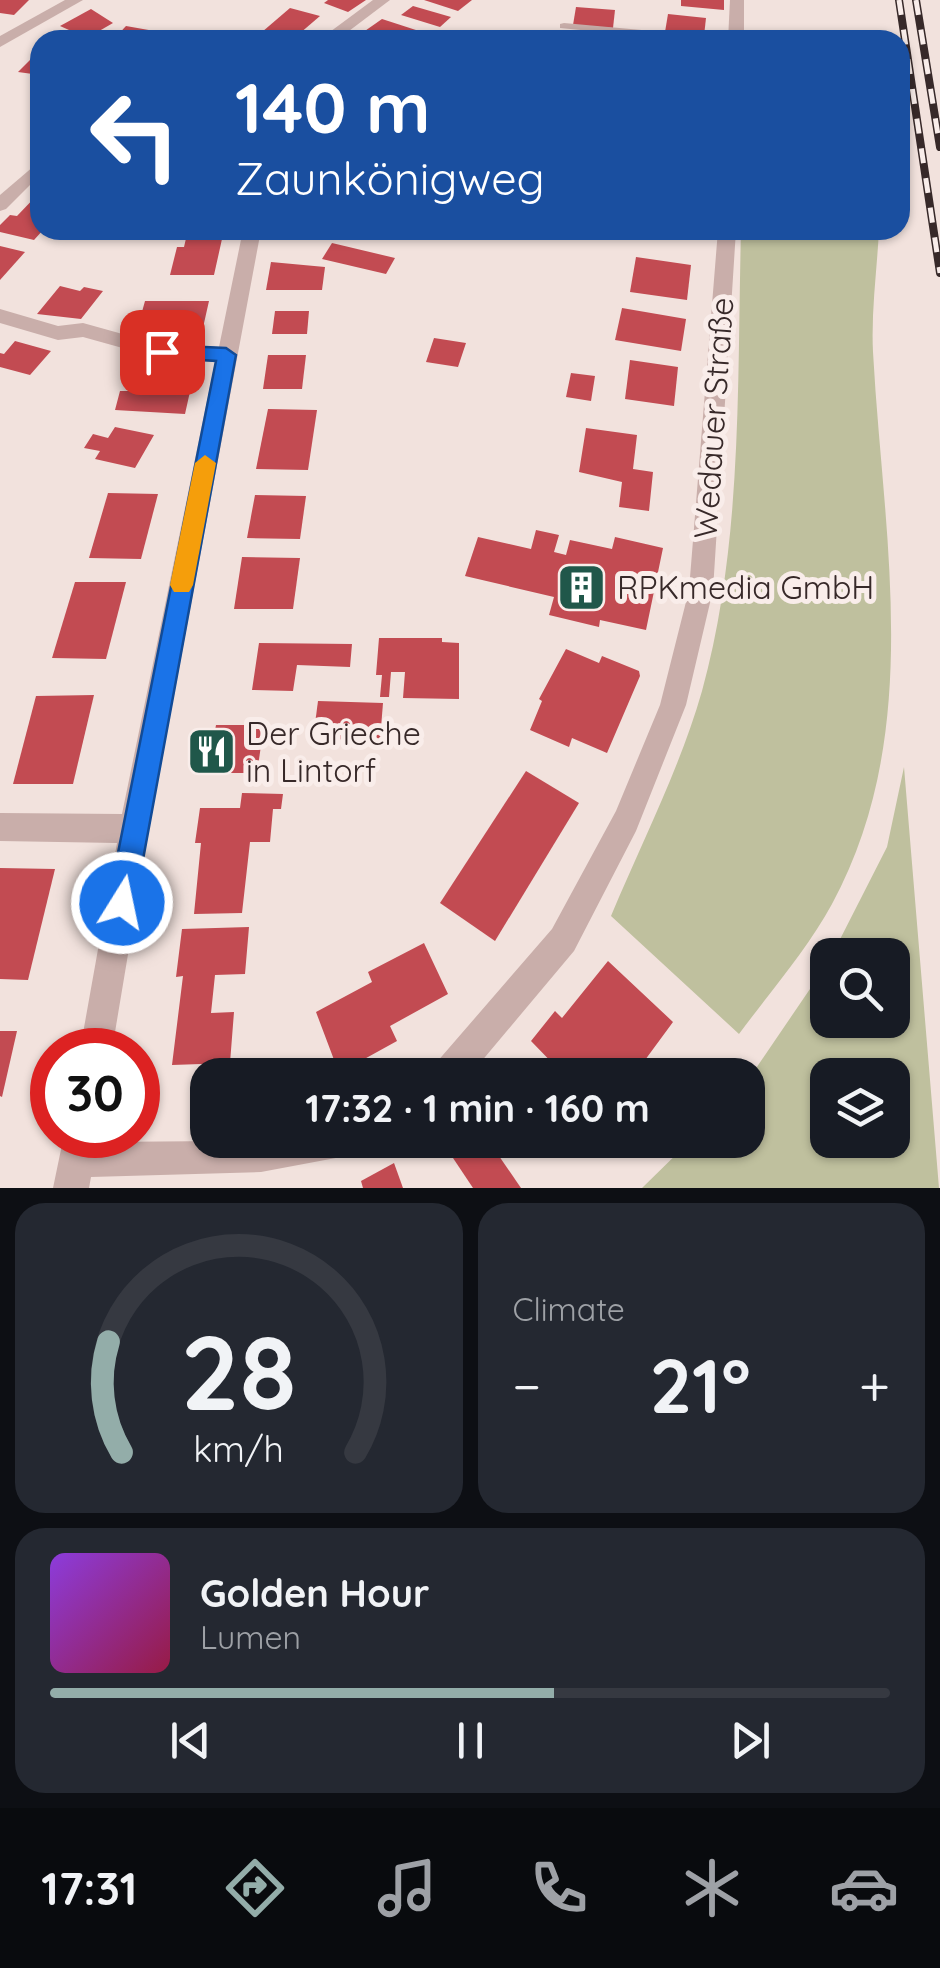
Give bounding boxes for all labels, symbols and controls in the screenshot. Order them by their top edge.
text: 140 m [235,63,431,151]
icon: left [70,70,200,200]
text: Zaunkönigweg [235,150,545,206]
street label: Wedauer Straße [685,296,741,540]
pin [120,310,205,395]
icon: arrive [135,325,190,380]
building icon: RPKmedia GmbH [556,561,608,613]
place label: RPKmedia GmbH [617,567,874,607]
place label: Der Grieche in Lintorf [246,713,421,790]
restaurant icon: Der Grieche in Lintorf [185,725,237,777]
position arrow [70,851,174,955]
map controls [810,938,910,1158]
button: search [810,938,910,1038]
speed limit sign: 30 [30,1028,160,1158]
button: layers [810,1058,910,1158]
text: 17:32 · 1 min · 160 m [305,1084,650,1132]
text: Climate [513,1289,625,1329]
text: 28 [181,1306,297,1436]
text: 21° [649,1338,751,1432]
text: − [513,1351,541,1420]
text: + [859,1351,890,1420]
text: km/h [193,1426,284,1471]
text: Golden Hour [200,1569,429,1617]
text: Lumen [200,1617,301,1657]
icon: previous [163,1713,218,1768]
icon: pause [443,1713,498,1768]
icon: next [723,1713,778,1768]
icon: directions [220,1853,290,1923]
icon: music [372,1853,442,1923]
icon: phone [524,1853,594,1923]
icon: climate [677,1853,747,1923]
icon: car [829,1853,899,1923]
text: 17:31 [41,1860,137,1916]

